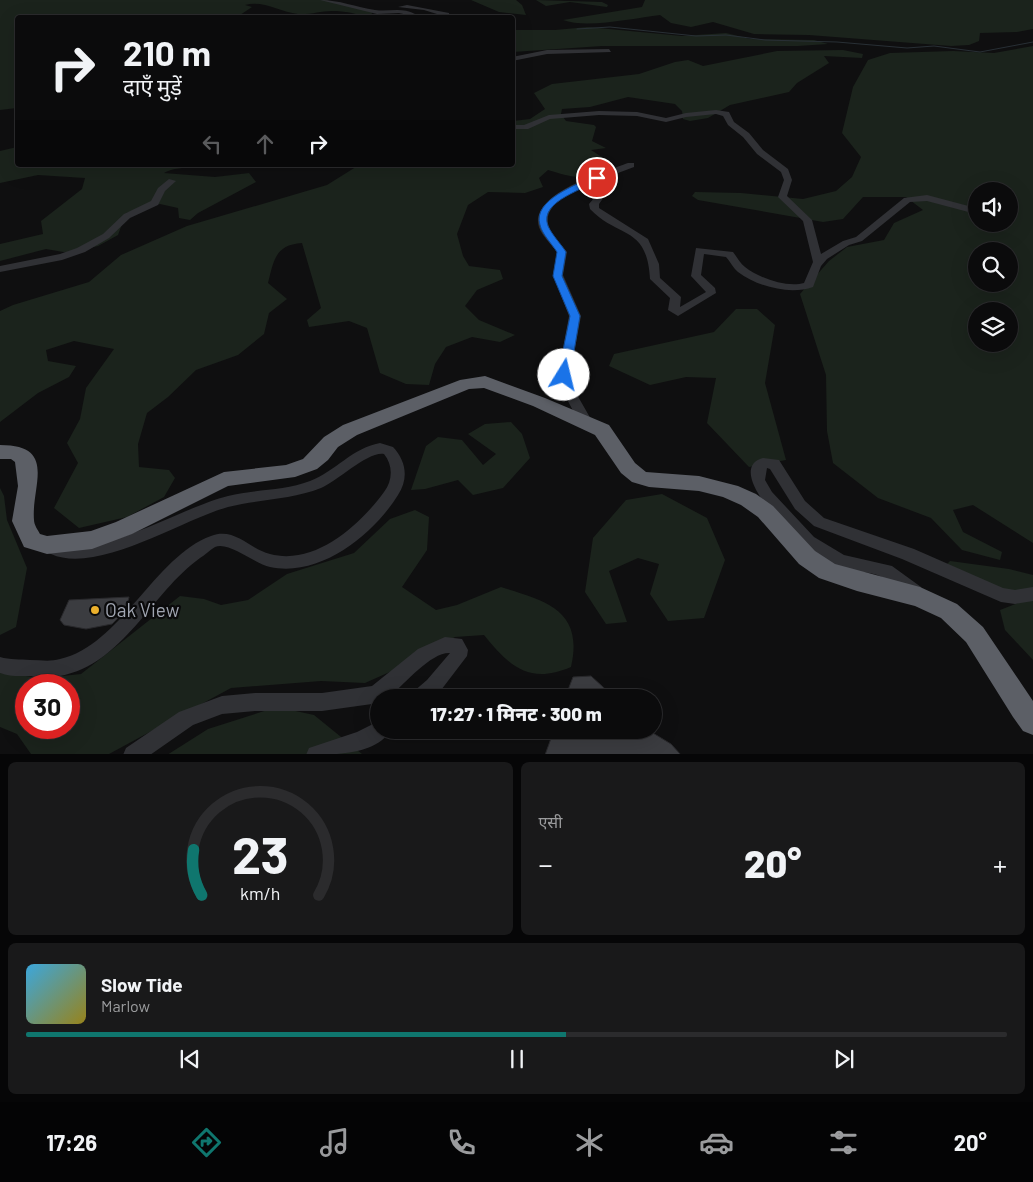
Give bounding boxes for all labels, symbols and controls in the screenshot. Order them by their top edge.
text: 210 m [123,31,211,73]
icon: right [40,35,105,100]
text: दाएँ मुड़ें [123,73,182,99]
icon: left [198,130,226,158]
icon: ahead [251,130,279,158]
icon: right [304,130,332,158]
pin [576,157,618,199]
icon: arrive [583,164,611,192]
map controls [968,182,1018,352]
button: sound [968,182,1018,232]
button: search [968,242,1018,292]
button: layers [968,302,1018,352]
position arrow [537,348,589,400]
place label: Oak View [105,598,180,621]
marker: Oak View [89,604,101,616]
speed limit sign: 30 [15,674,80,739]
text: 17:27 · 1 मिनट · 300 m [430,702,602,725]
text: एसी [539,812,562,831]
text: 23 [232,822,288,884]
text: 20° [744,840,802,886]
text: − [539,847,553,881]
text: + [993,847,1007,881]
text: km/h [240,882,280,904]
text: Slow Tide [101,973,183,996]
text: Marlow [101,996,150,1015]
icon: previous [176,1045,204,1073]
icon: pause [503,1045,531,1073]
icon: next [830,1045,858,1073]
icon: directions [189,1125,224,1160]
icon: music [317,1125,352,1160]
icon: phone [444,1125,479,1160]
icon: climate [572,1125,607,1160]
icon: car [699,1125,734,1160]
icon: filters [826,1125,861,1160]
text: 17:26 [46,1129,97,1155]
text: 20° [954,1129,987,1155]

